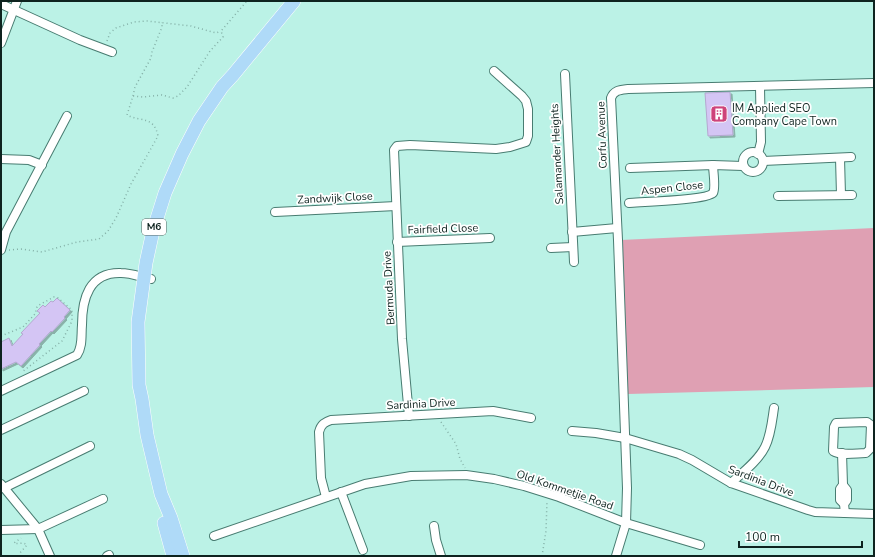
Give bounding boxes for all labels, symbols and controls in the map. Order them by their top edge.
street label: Corfu Avenue [593,101,611,169]
place label: IM Applied SEO Company Cape Town [732,101,837,129]
street label: Salamander Heights [547,103,567,205]
building icon: IM Applied SEO Company Cape Town [709,104,729,124]
street label: Aspen Close [640,177,704,199]
street label: Zandwijk Close [297,189,373,207]
road number: M6 [142,219,166,235]
street label: Fairfield Close [407,220,479,238]
street label: Bermuda Drive [380,251,398,325]
street label: Sardinia Drive [386,395,456,413]
street label: Sardinia Drive [726,462,796,500]
street label: Old Kommetjie Road [514,466,616,514]
scale bar [739,523,862,549]
text: 100 m [745,529,780,545]

